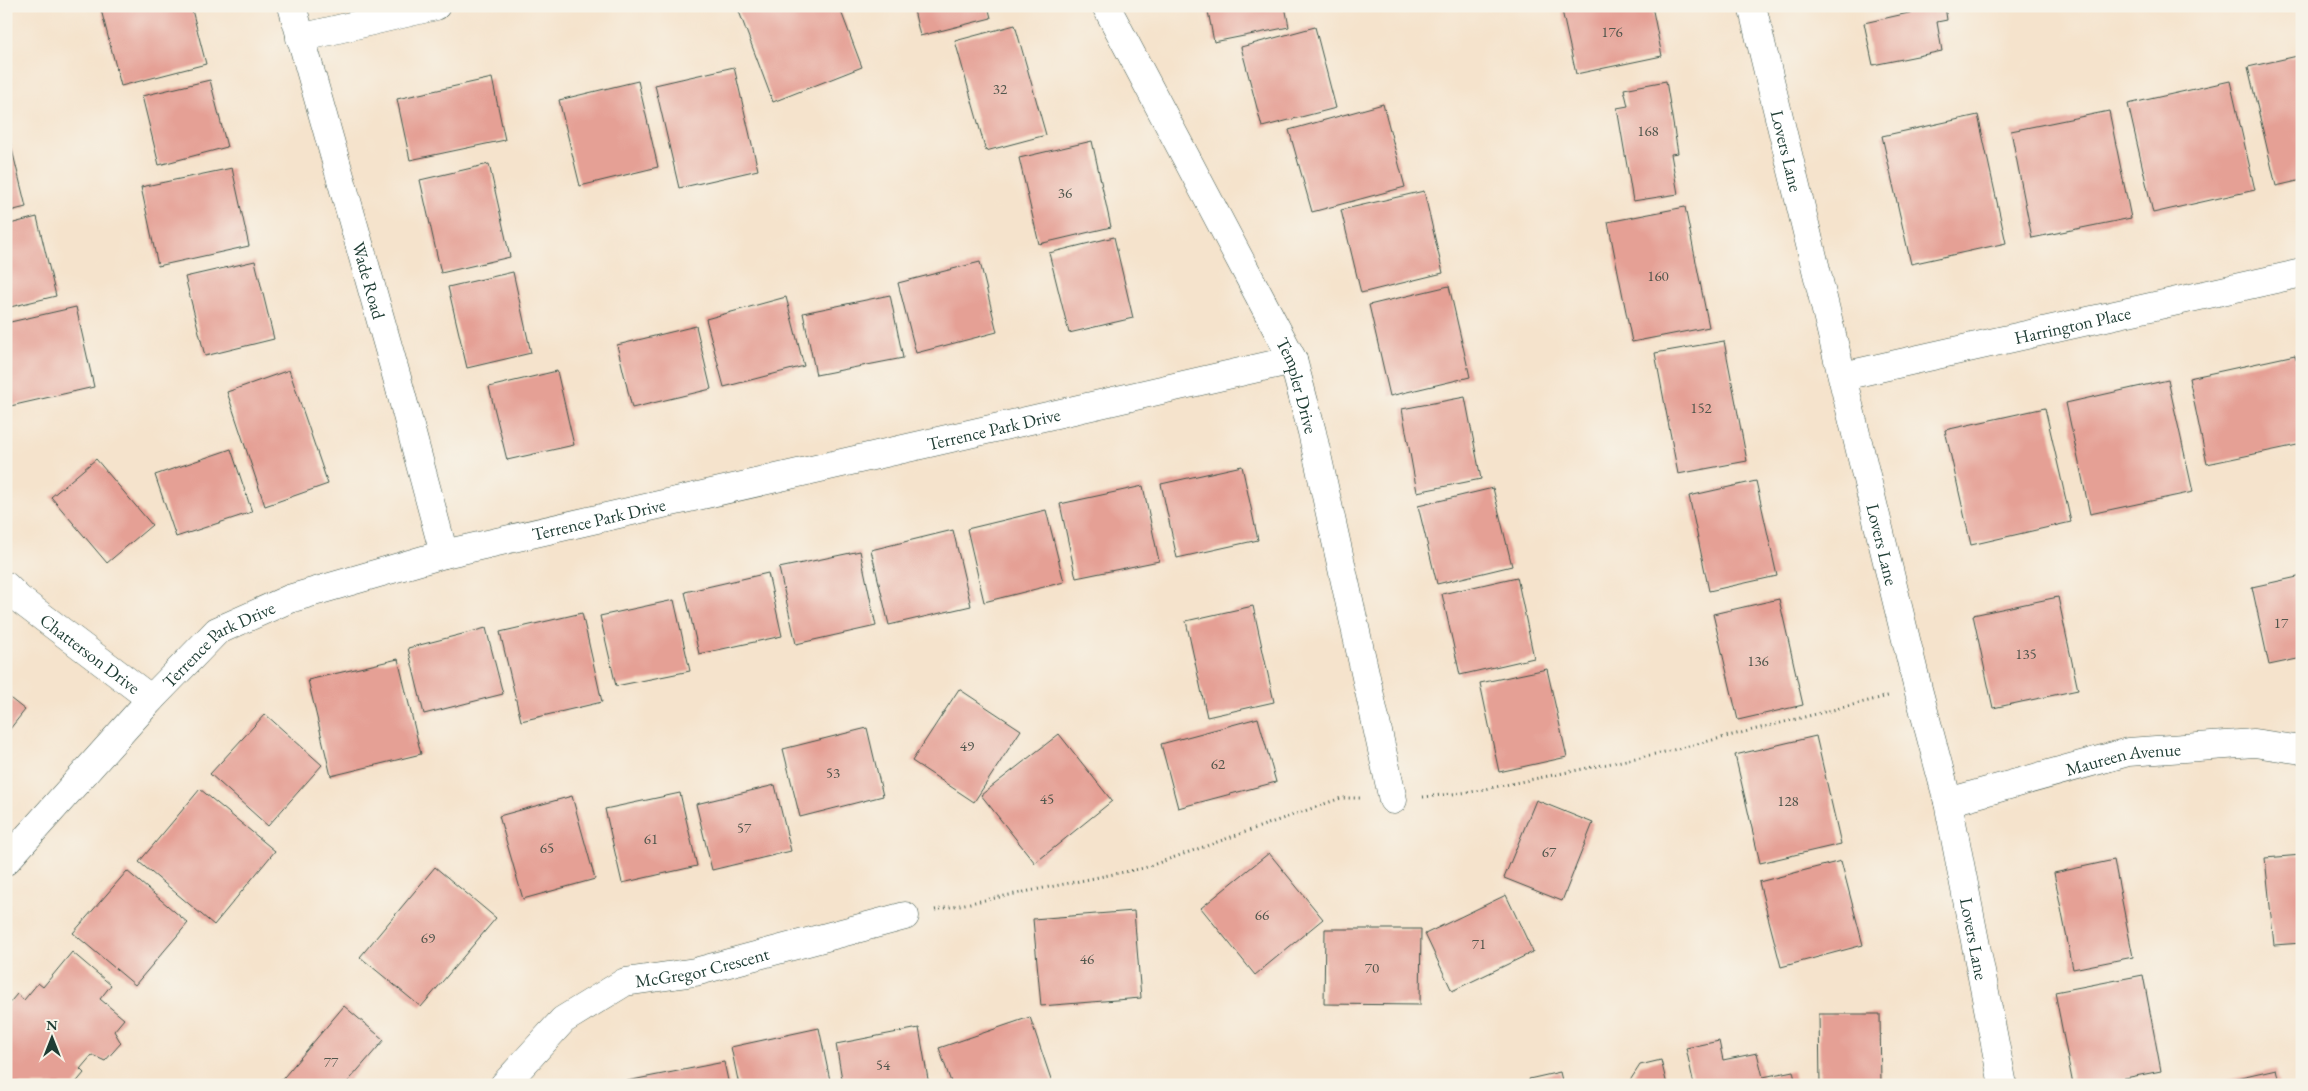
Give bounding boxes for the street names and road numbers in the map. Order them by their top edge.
street label: Lovers Lane [1766,108,1808,194]
street label: Wade Road [348,239,392,322]
street label: Harrington Place [2012,300,2133,349]
street label: Templer Drive [1272,333,1323,436]
street label: Terrence Park Drive [925,402,1062,455]
street label: Terrence Park Drive [530,492,668,545]
street label: Lovers Lane [1862,501,1904,588]
street label: Terrence Park Drive [157,595,278,692]
street label: Chatterson Drive [36,608,145,699]
street label: Maureen Avenue [2063,737,2182,780]
street label: Lovers Lane [1955,896,1994,982]
street label: McGregor Crescent [633,941,772,992]

